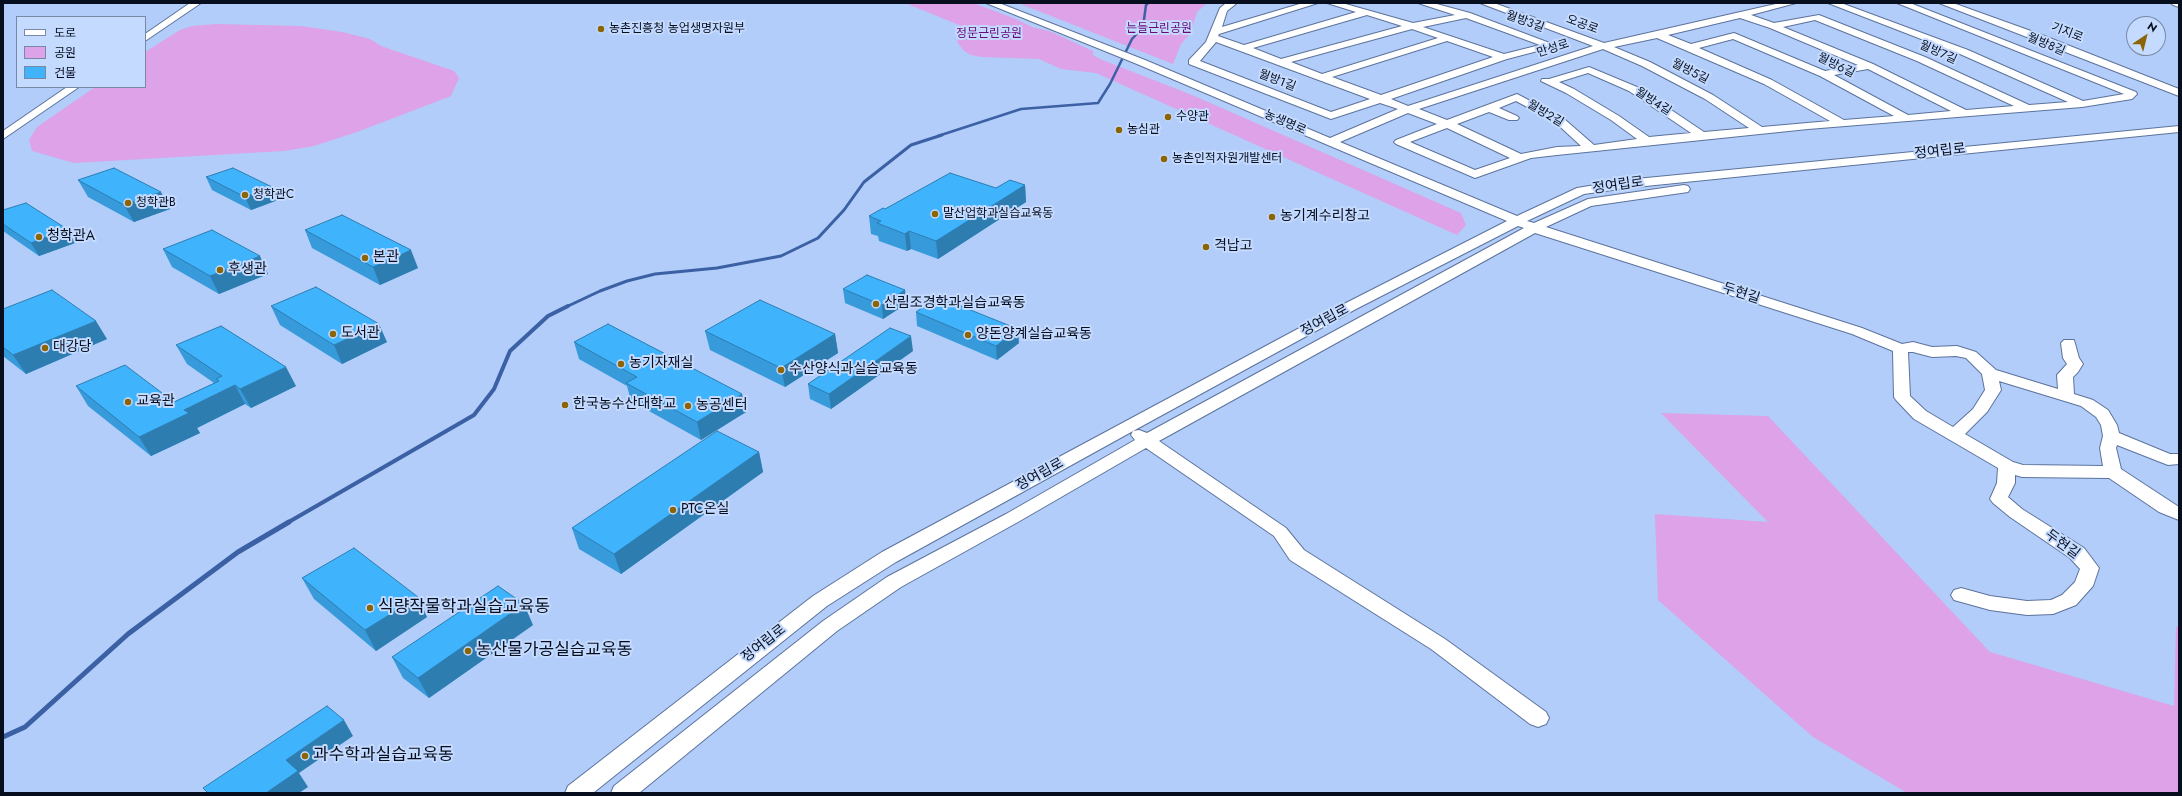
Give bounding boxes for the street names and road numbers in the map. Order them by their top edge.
street label: 월방3길 [1504,8,1546,36]
street label: 오공로 [1564,13,1600,37]
street label: 기지로 [2049,20,2085,46]
street label: 월방8길 [2025,31,2067,59]
street label: 만성로 [1535,37,1571,61]
street label: 월방7길 [1917,38,1959,68]
street label: 월방6길 [1815,51,1857,81]
street label: 월방5길 [1669,57,1711,87]
street label: 월방1길 [1256,67,1298,95]
street label: 월방4길 [1632,85,1674,119]
street label: 월방2길 [1524,98,1566,130]
street label: 농생명로 [1262,108,1308,138]
street label: 정여립로 [1914,141,1966,163]
street label: 정여립로 [1591,174,1645,198]
street label: 두현길 [1720,280,1762,308]
street label: 정여립로 [1298,301,1352,341]
street label: 정여립로 [1013,455,1067,495]
street label: 두현길 [2041,527,2083,563]
street label: 정여립로 [739,622,789,666]

